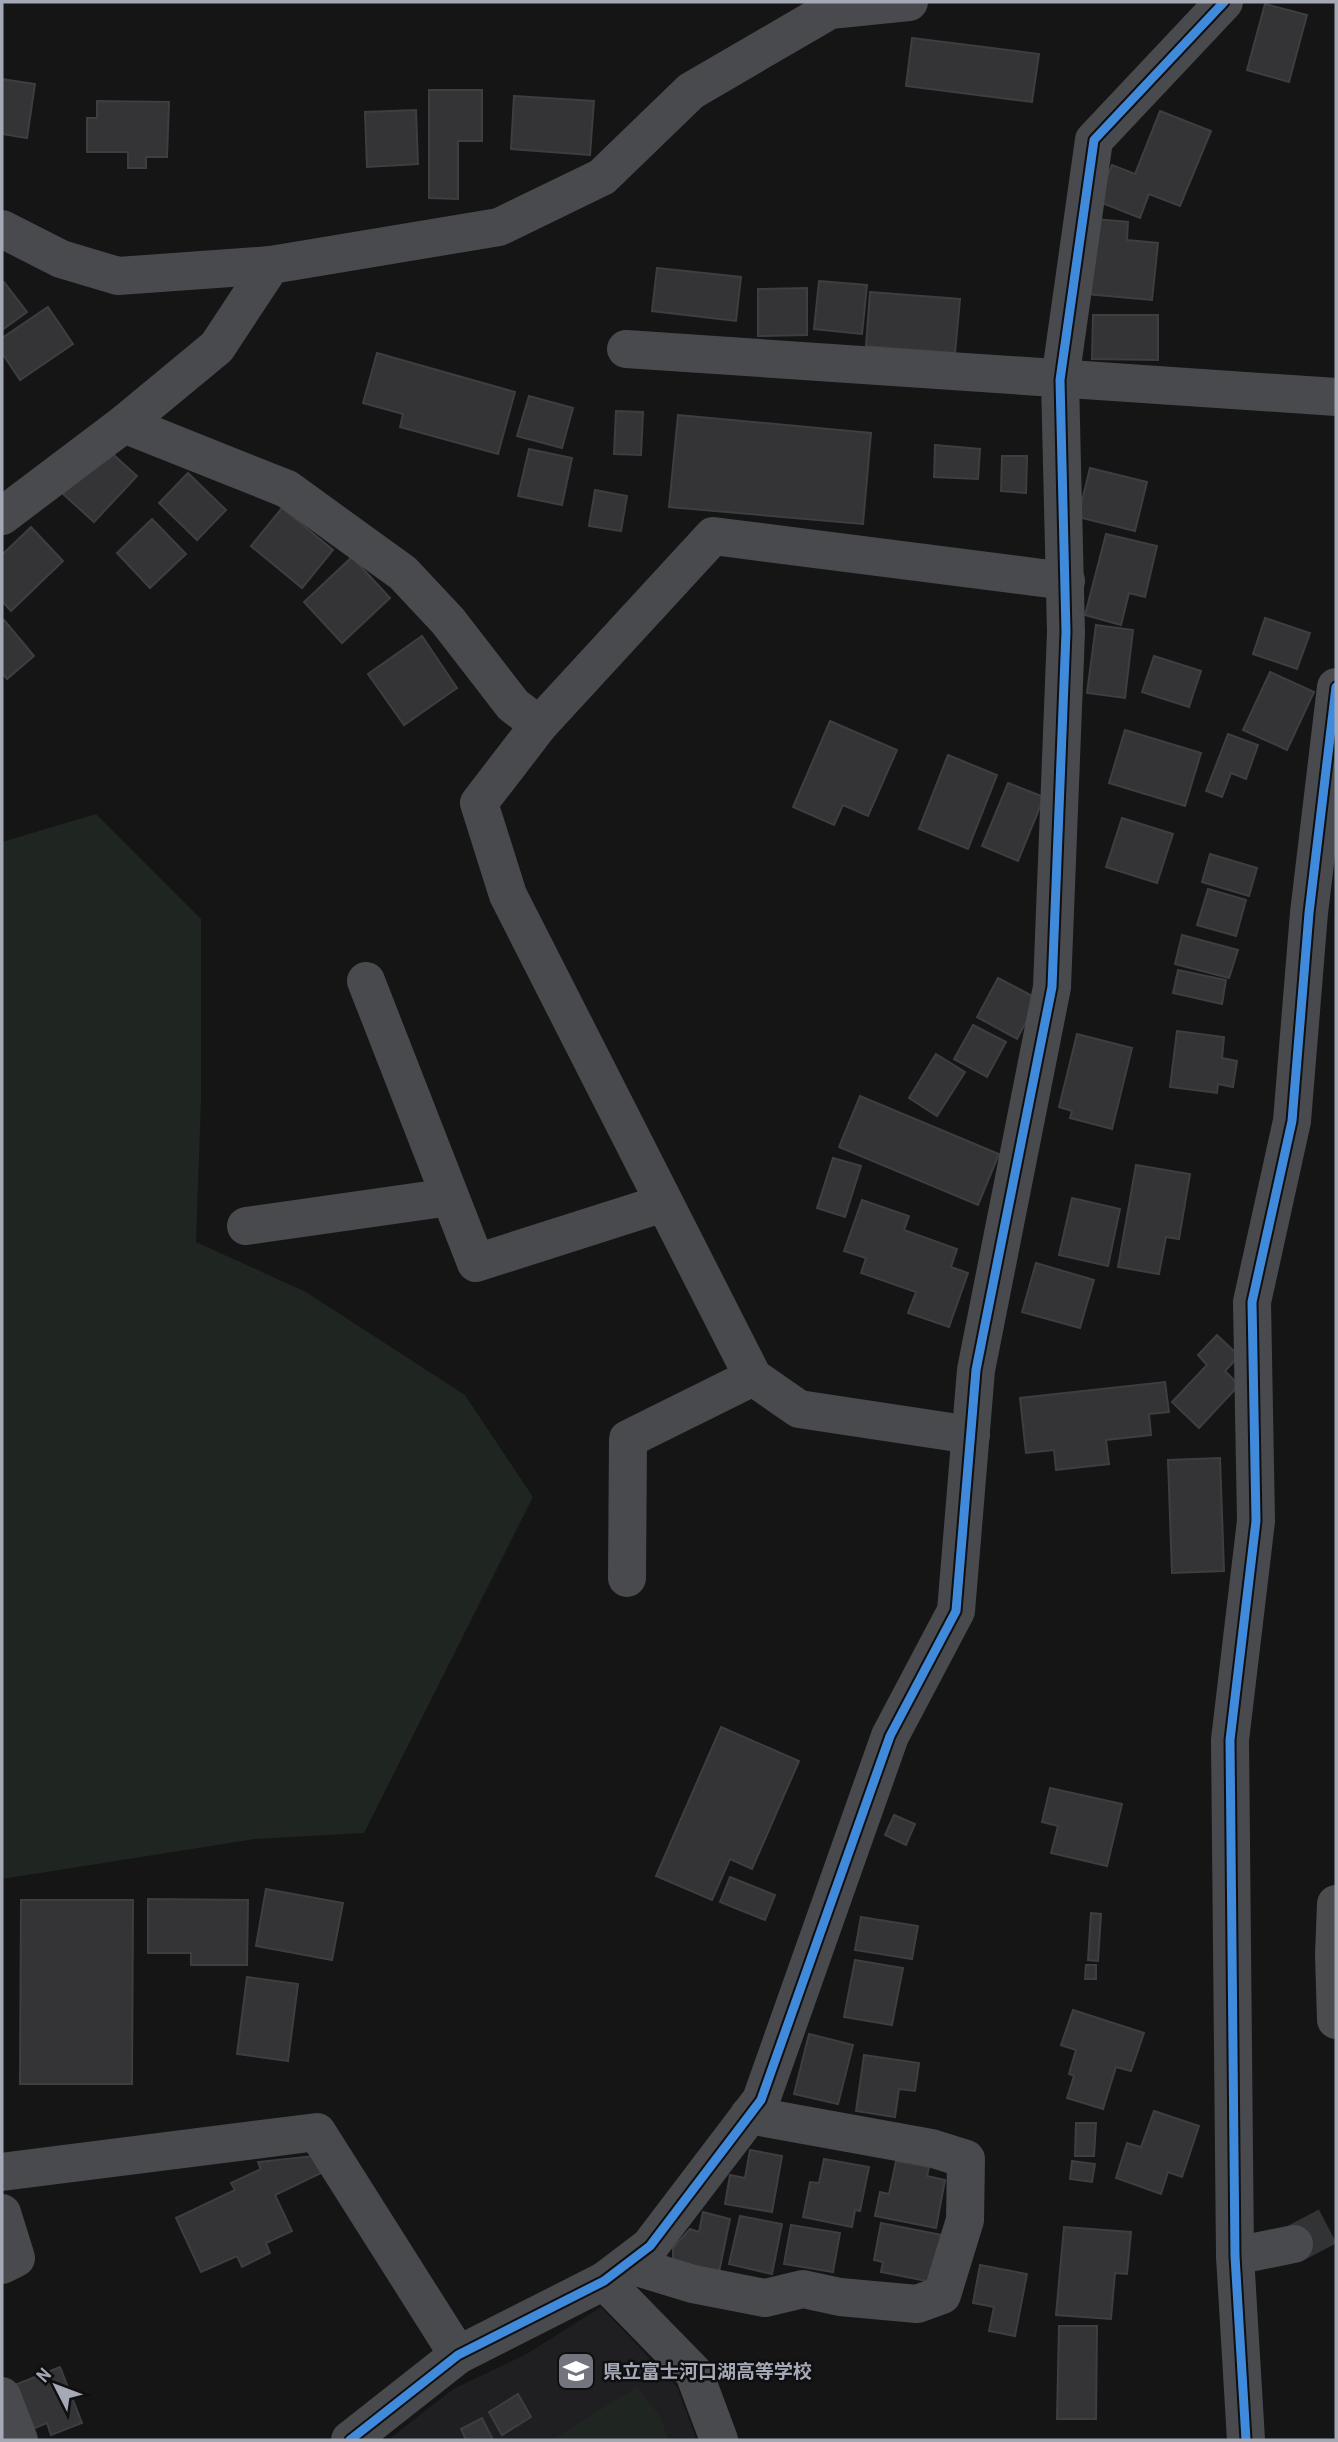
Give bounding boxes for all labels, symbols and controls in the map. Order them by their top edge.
school or university icon: 県立富士河口湖高等学校 [555,2350,597,2392]
north arrow [21,2351,91,2421]
place label: 県立富士河口湖高等学校 [603,2358,812,2384]
text: N [30,2362,57,2388]

